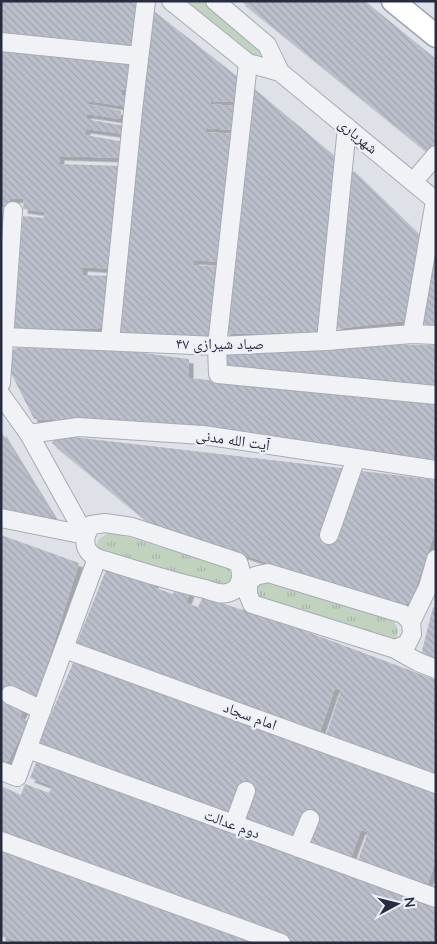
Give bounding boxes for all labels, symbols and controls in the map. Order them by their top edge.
street label: شهریاری [334,114,382,158]
street label: صیاد شیرازی ۴۷ [176,334,264,354]
street label: آیت الله مدنی [195,425,272,455]
street label: امام سجاد [221,697,279,735]
street label: دوم عدالت [201,805,263,843]
north arrow [372,879,422,929]
text: N [399,896,419,909]

